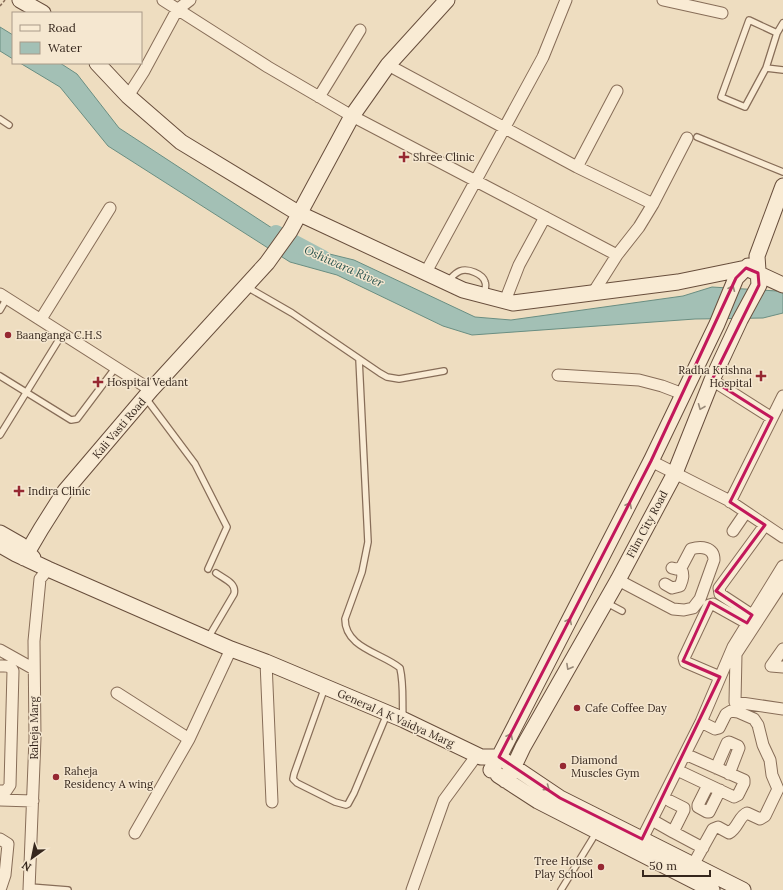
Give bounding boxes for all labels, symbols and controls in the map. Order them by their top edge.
legend [12,12,142,64]
text: Road [48,20,76,35]
text: Water [48,40,83,55]
place label: Shree Clinic [413,150,475,164]
marker: Shree Clinic [398,151,410,163]
water label: Oshiwara River [302,242,387,290]
one-way arrow [727,285,735,293]
place label: Baanganga C.H.S [16,328,102,342]
marker: Baanganga C.H.S [3,330,13,340]
place label: Radha Krishna Hospital [678,363,752,390]
marker: Radha Krishna Hospital [755,370,767,382]
place label: Hospital Vedant [107,375,189,389]
marker: Hospital Vedant [92,376,104,388]
street label: Kali Vasti Road [89,394,149,461]
one-way arrow [697,404,705,411]
place label: Indira Clinic [28,484,91,498]
marker: Indira Clinic [13,485,25,497]
street label: Film City Road [623,488,671,560]
one-way arrow [624,502,632,509]
one-way arrow [565,617,572,625]
one-way arrow [566,662,573,670]
street label: General A K Vaidya Marg [335,686,457,751]
street label: Raheja Marg [27,696,41,760]
place label: Cafe Coffee Day [585,701,667,715]
marker: Cafe Coffee Day [572,703,582,713]
one-way arrow [505,733,513,741]
place label: Diamond Muscles Gym [571,753,640,780]
marker: Diamond Muscles Gym [558,761,568,771]
place label: Raheja Residency A wing [64,764,154,791]
marker: Raheja Residency A wing [51,772,61,782]
one-way arrow [542,783,549,790]
north arrow [12,838,52,878]
scale bar [643,852,710,878]
place label: Tree House Play School [534,854,593,881]
text: N [19,858,34,875]
text: 50 m [649,858,677,873]
marker: Tree House Play School [596,862,606,872]

